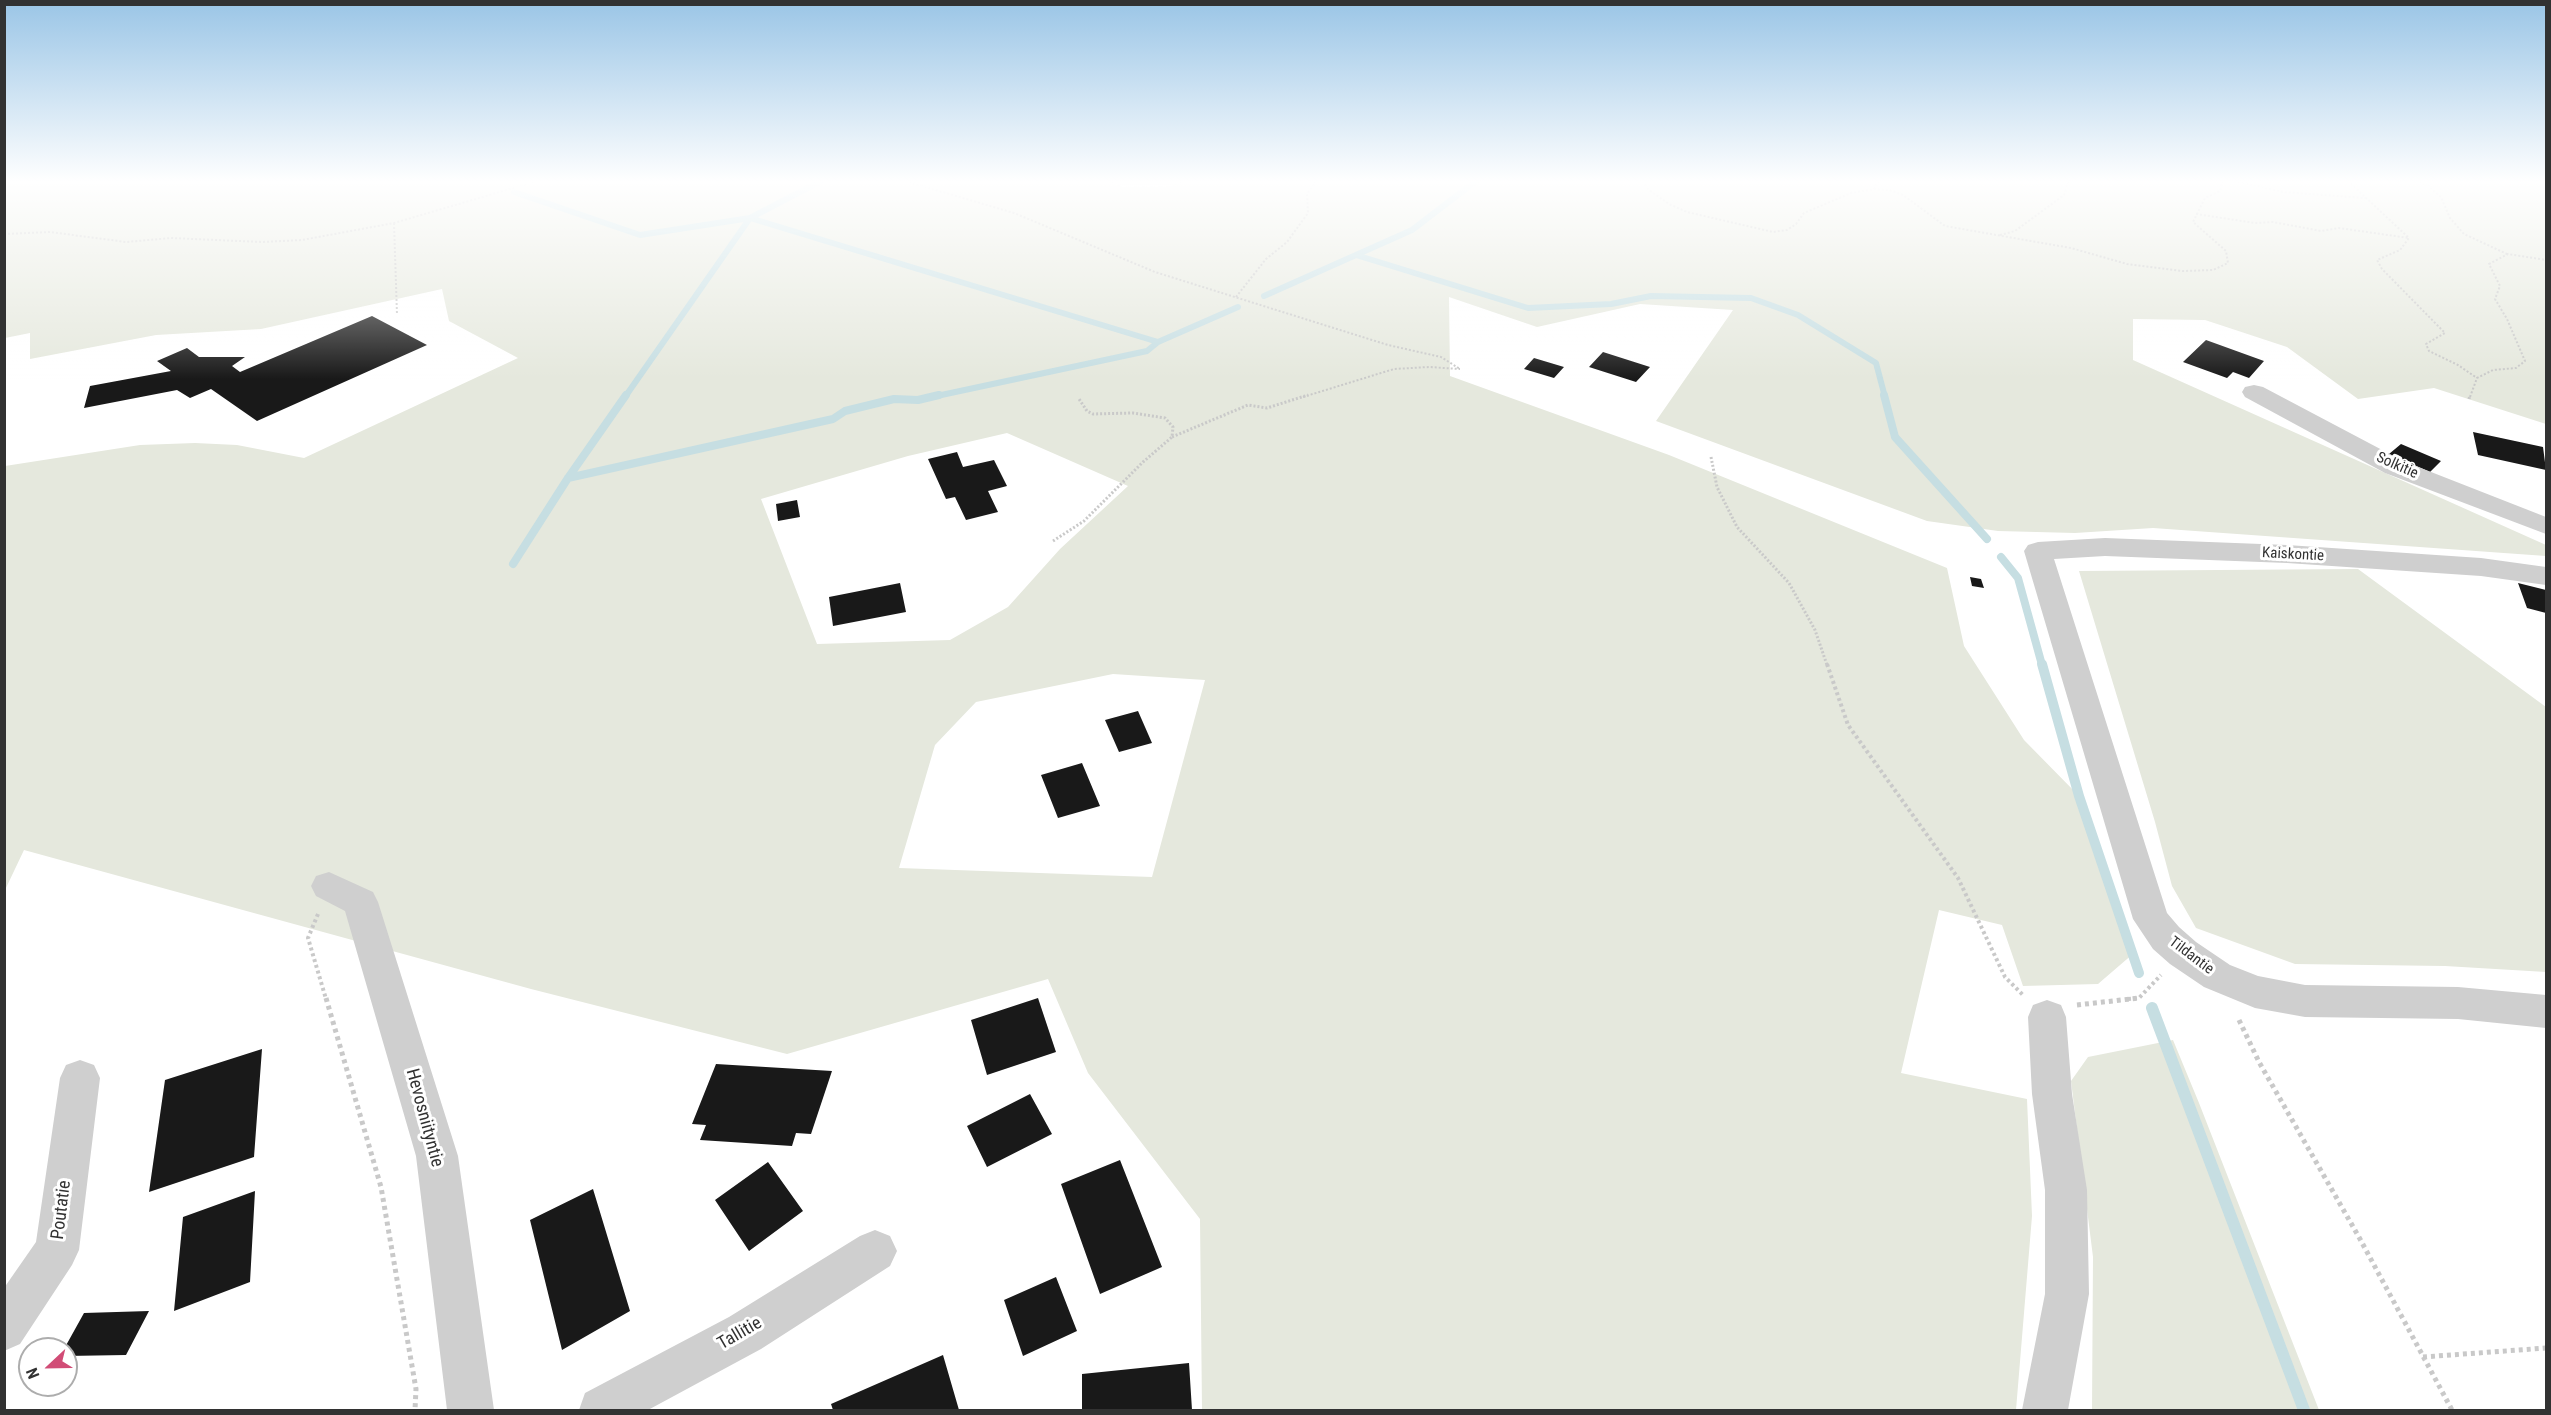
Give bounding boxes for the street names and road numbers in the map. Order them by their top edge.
street label: Solkitie [2373,449,2421,483]
street label: Kaiskontie [2262,544,2324,566]
street label: Tildantie [2165,933,2217,979]
street label: Hevosniityntie [401,1067,447,1169]
street label: Poutatie [48,1179,76,1241]
street label: Tallitie [714,1313,766,1355]

